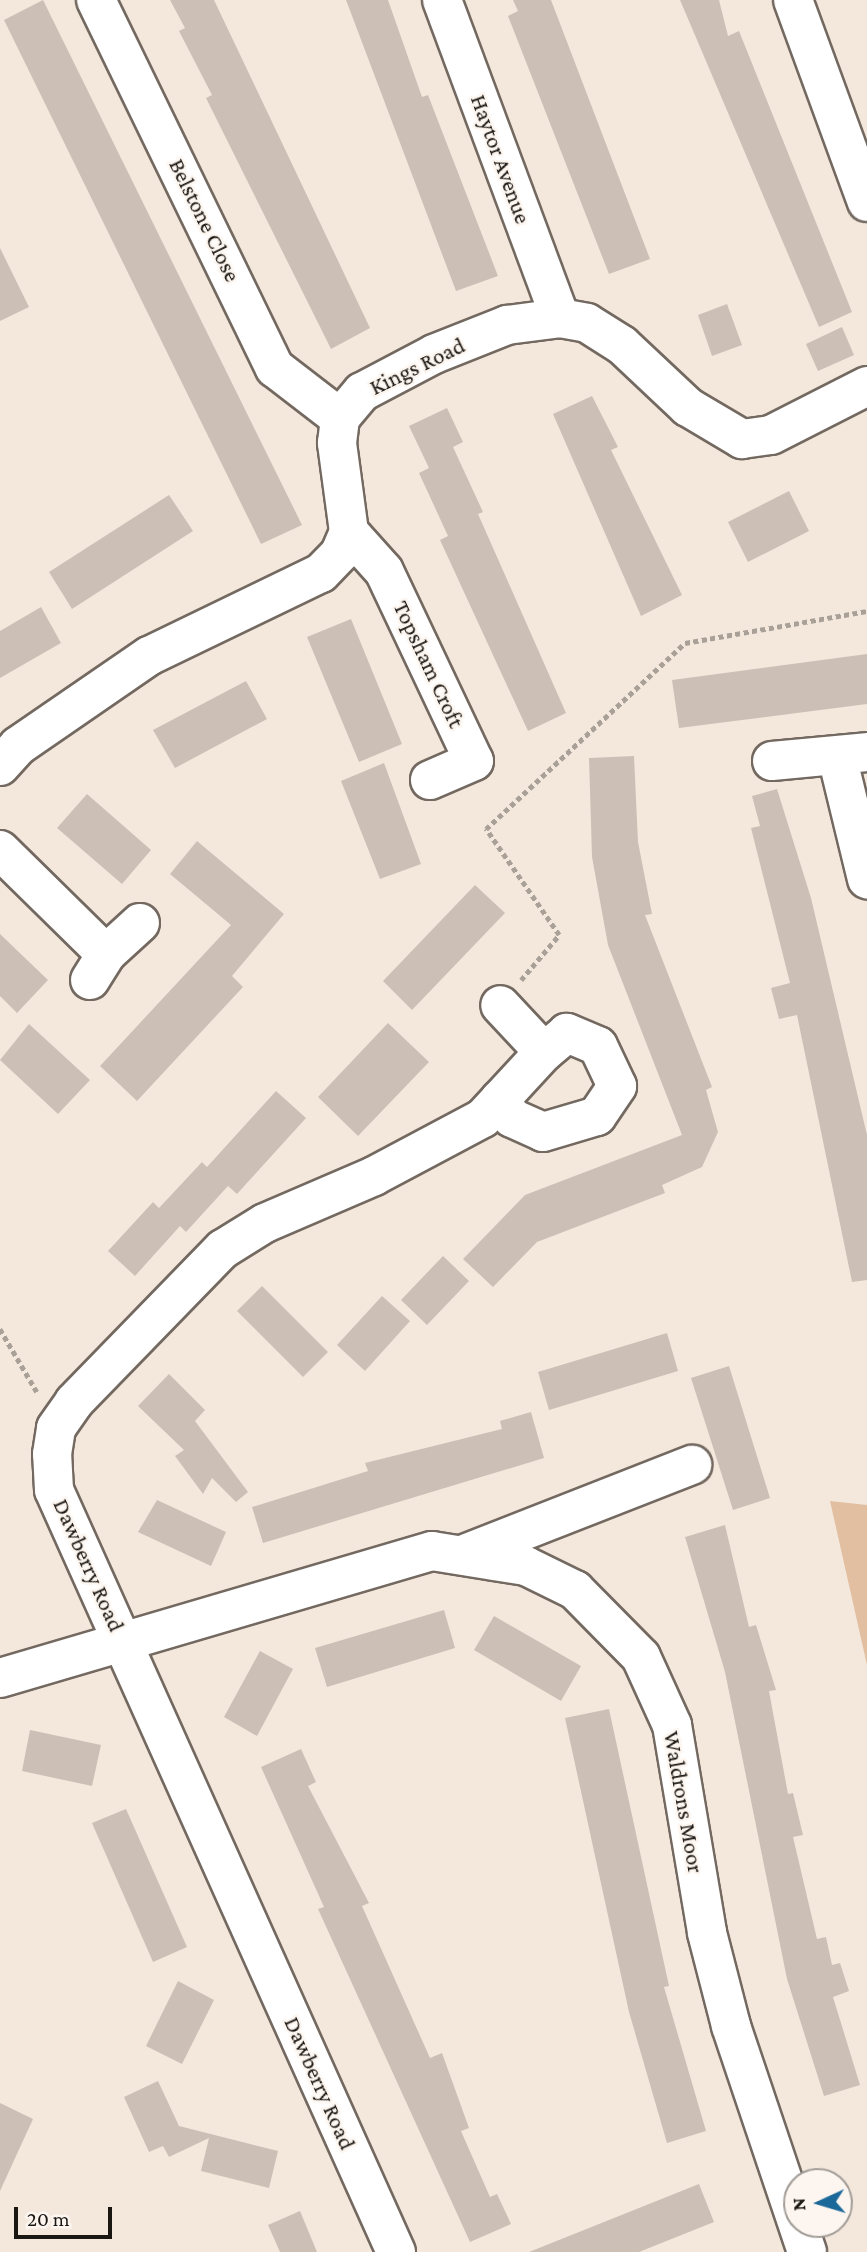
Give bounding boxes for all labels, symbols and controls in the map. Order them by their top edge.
street label: Haytor Avenue [465,91,537,227]
street label: Belstone Close [163,154,247,286]
street label: Kings Road [365,331,469,401]
street label: Topsham Croft [388,596,470,732]
street label: Dawberry Road [47,1494,131,1636]
street label: Waldrons Moor [658,1729,710,1875]
street label: Dawberry Road [278,2012,362,2154]
north arrow [783,2168,853,2238]
scale bar [18,2192,116,2236]
text: N [788,2197,809,2212]
text: 20 m [27,2207,70,2231]

